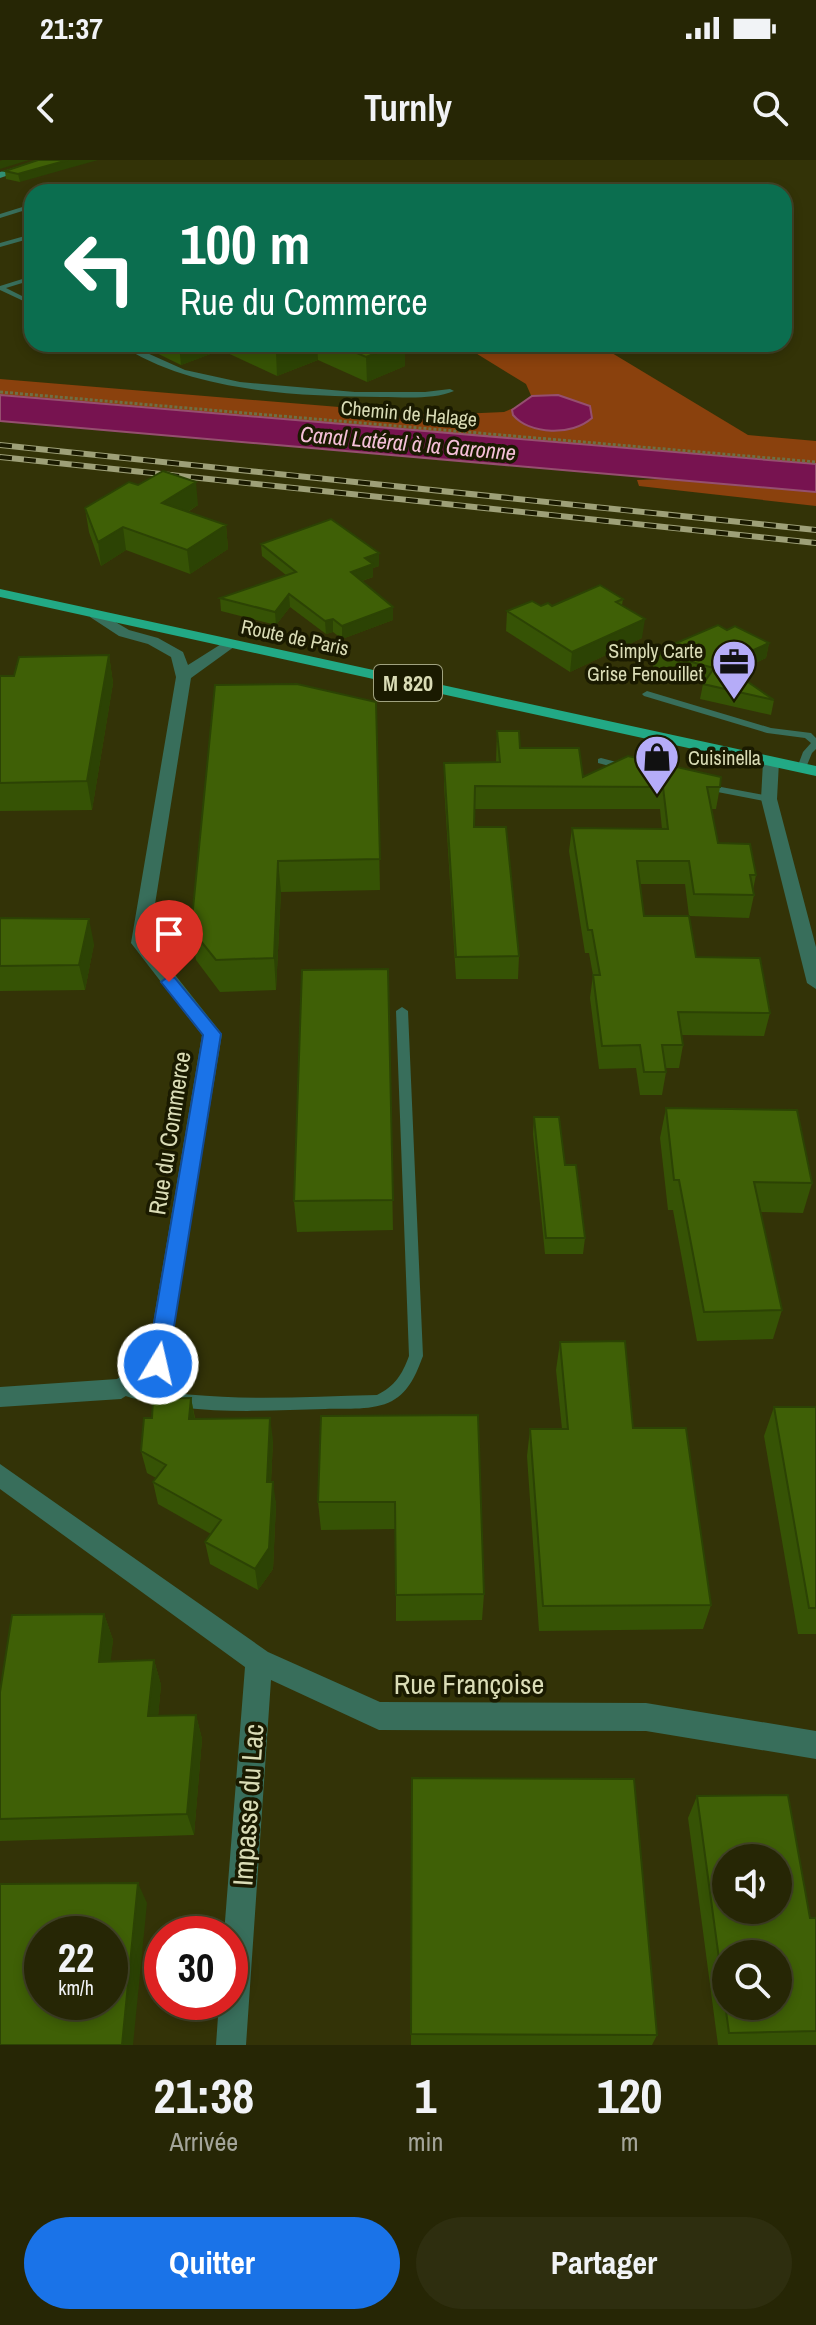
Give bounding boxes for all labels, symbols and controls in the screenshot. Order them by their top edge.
text: 21:37 [40,8,103,48]
text: Turnly [364,84,452,132]
icon: back [24,86,68,130]
icon: search [748,86,792,130]
text: 100 m [180,206,310,281]
icon: left [48,216,152,320]
text: Rue du Commerce [180,278,428,326]
street label: Chemin de Halage [340,394,478,432]
water label: Canal Latéral à la Garonne [299,419,517,467]
street label: Route de Paris [239,612,351,662]
place label: Simply Carte Grise Fenouillet [587,637,703,687]
office icon: Simply Carte Grise Fenouillet [710,638,758,701]
road number: M 820 [374,665,442,701]
shop icon: Cuisinella [633,733,681,796]
place label: Cuisinella [688,744,761,771]
pin [135,900,203,982]
icon: arrive [147,912,191,956]
street label: Rue du Commerce [140,1049,198,1217]
position arrow [116,1322,200,1406]
street label: Rue Françoise [394,1665,544,1703]
street label: Impasse du Lac [223,1723,273,1887]
map controls [712,1844,792,2020]
button: sound [712,1844,792,1924]
speed limit sign: 30 [144,1916,248,2020]
text: 22 [58,1931,94,1984]
button: search [712,1940,792,2020]
text: km/h [58,1974,94,2001]
text: 21:38 [154,2063,254,2128]
text: 1 [415,2063,436,2128]
text: 120 [597,2063,662,2128]
text: Arrivée [170,2124,238,2159]
text: min [408,2124,443,2159]
text: m [621,2124,639,2159]
button: Quitter [24,2217,400,2309]
button: Partager [416,2217,792,2309]

